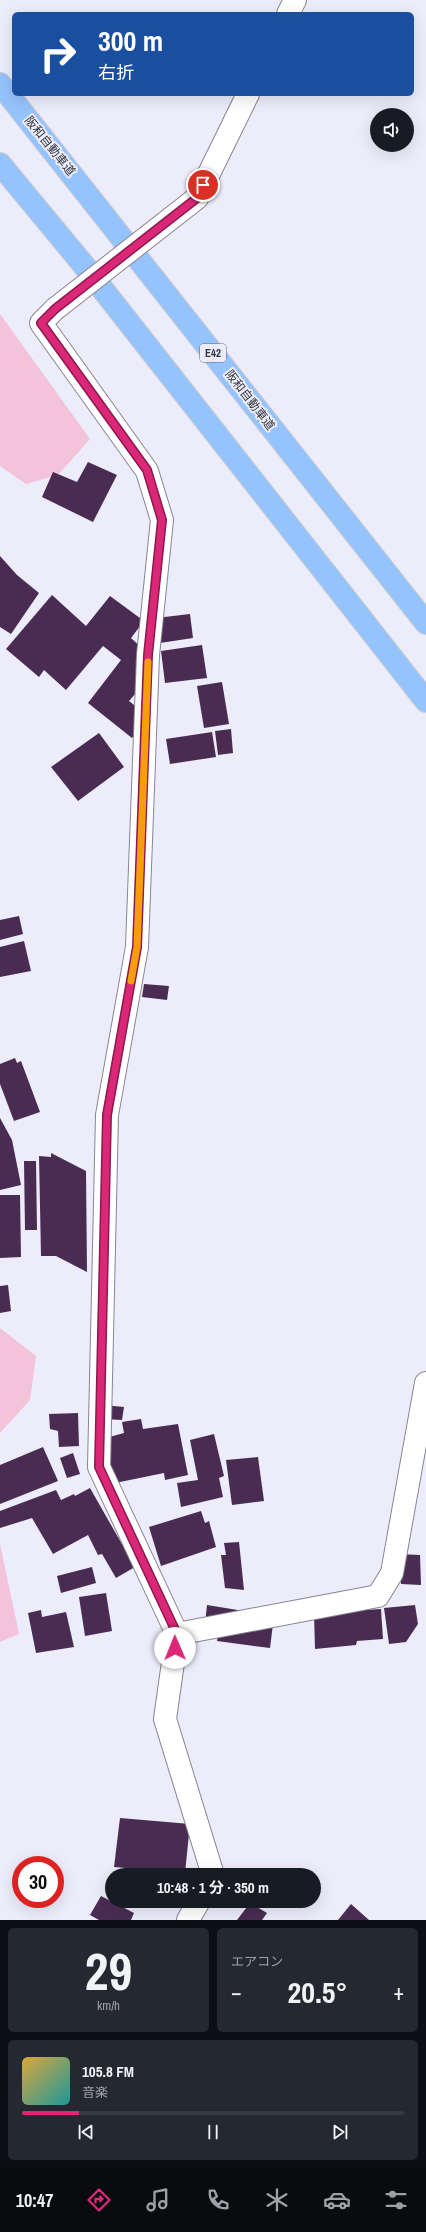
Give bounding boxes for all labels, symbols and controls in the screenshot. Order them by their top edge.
text: 300 m [98,22,163,60]
icon: right [32,28,84,80]
text: 右折 [98,60,134,85]
map controls [370,108,414,152]
button: sound [370,108,414,152]
street label: 阪和自動車道 [21,113,79,179]
pin [186,168,220,202]
icon: arrive [192,174,214,196]
road number: E42 [200,344,226,362]
street label: 阪和自動車道 [222,367,278,433]
position arrow [154,1627,196,1669]
speed limit sign: 30 [12,1856,64,1908]
text: 10:48 · 1 分 · 350 m [157,1877,269,1898]
text: 29 [85,1936,132,2006]
text: エアコン [231,1953,283,1970]
text: 20.5° [288,1972,347,2012]
text: − [231,1977,242,2007]
text: + [393,1977,404,2007]
text: km/h [97,1997,120,2014]
text: 105.8 FM [82,2061,134,2082]
text: 音楽 [82,2084,108,2101]
icon: previous [75,2121,97,2143]
icon: pause [202,2121,224,2143]
icon: next [329,2121,351,2143]
icon: directions [85,2186,113,2214]
icon: music [144,2186,172,2214]
icon: phone [204,2186,232,2214]
icon: climate [263,2186,291,2214]
icon: car [323,2186,351,2214]
icon: filters [382,2186,410,2214]
text: 10:47 [16,2188,53,2213]

